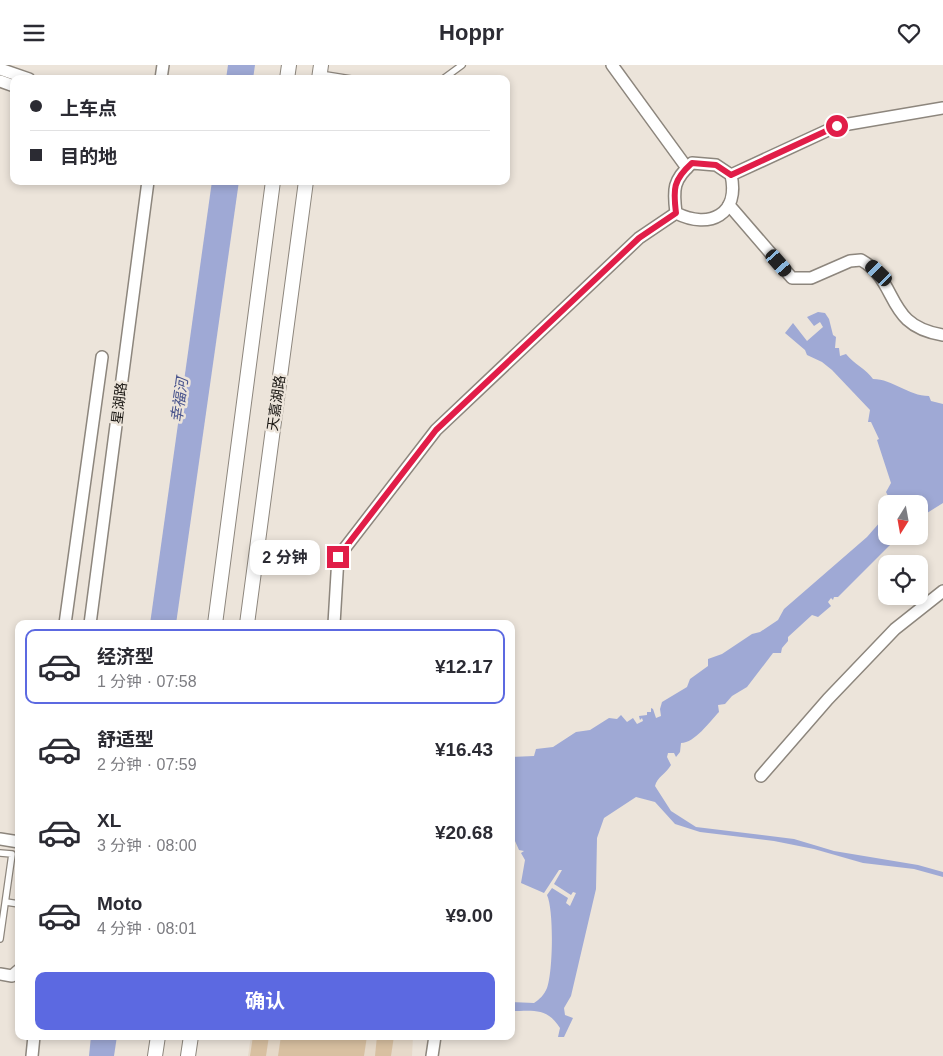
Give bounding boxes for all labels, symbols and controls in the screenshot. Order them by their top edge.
icon: menu [20,19,48,47]
icon: heart [895,19,923,47]
text: Hoppr [439,20,504,45]
text: 上车点 [60,98,117,119]
route start [826,115,848,137]
text: 目的地 [60,146,117,167]
car [763,247,794,279]
car [862,257,895,289]
water label: 幸福河 [167,374,191,423]
street label: 天嘉湖路 [264,374,288,432]
street label: 星湖路 [109,381,129,425]
north arrow [878,495,928,545]
map controls [878,495,928,605]
callout: 2 分钟 [250,539,320,575]
route end [327,546,349,568]
text: 2 分钟 [262,549,308,566]
button: locate [878,555,928,605]
icon: car [37,644,82,689]
text: 经济型 [97,646,154,667]
text: ¥12.17 [435,656,493,677]
text: 1 分钟 · 07:58 [97,673,197,690]
icon: car [37,727,82,772]
text: 舒适型 [97,729,154,750]
text: ¥16.43 [435,739,493,760]
text: 2 分钟 · 07:59 [97,756,197,773]
icon: car [37,810,82,855]
text: XL [97,810,121,831]
text: ¥20.68 [435,822,493,843]
text: 3 分钟 · 08:00 [97,837,197,854]
icon: car [37,893,82,938]
text: Moto [97,893,142,914]
text: ¥9.00 [445,905,493,926]
text: 4 分钟 · 08:01 [97,920,197,937]
button: 确认 [35,972,495,1030]

